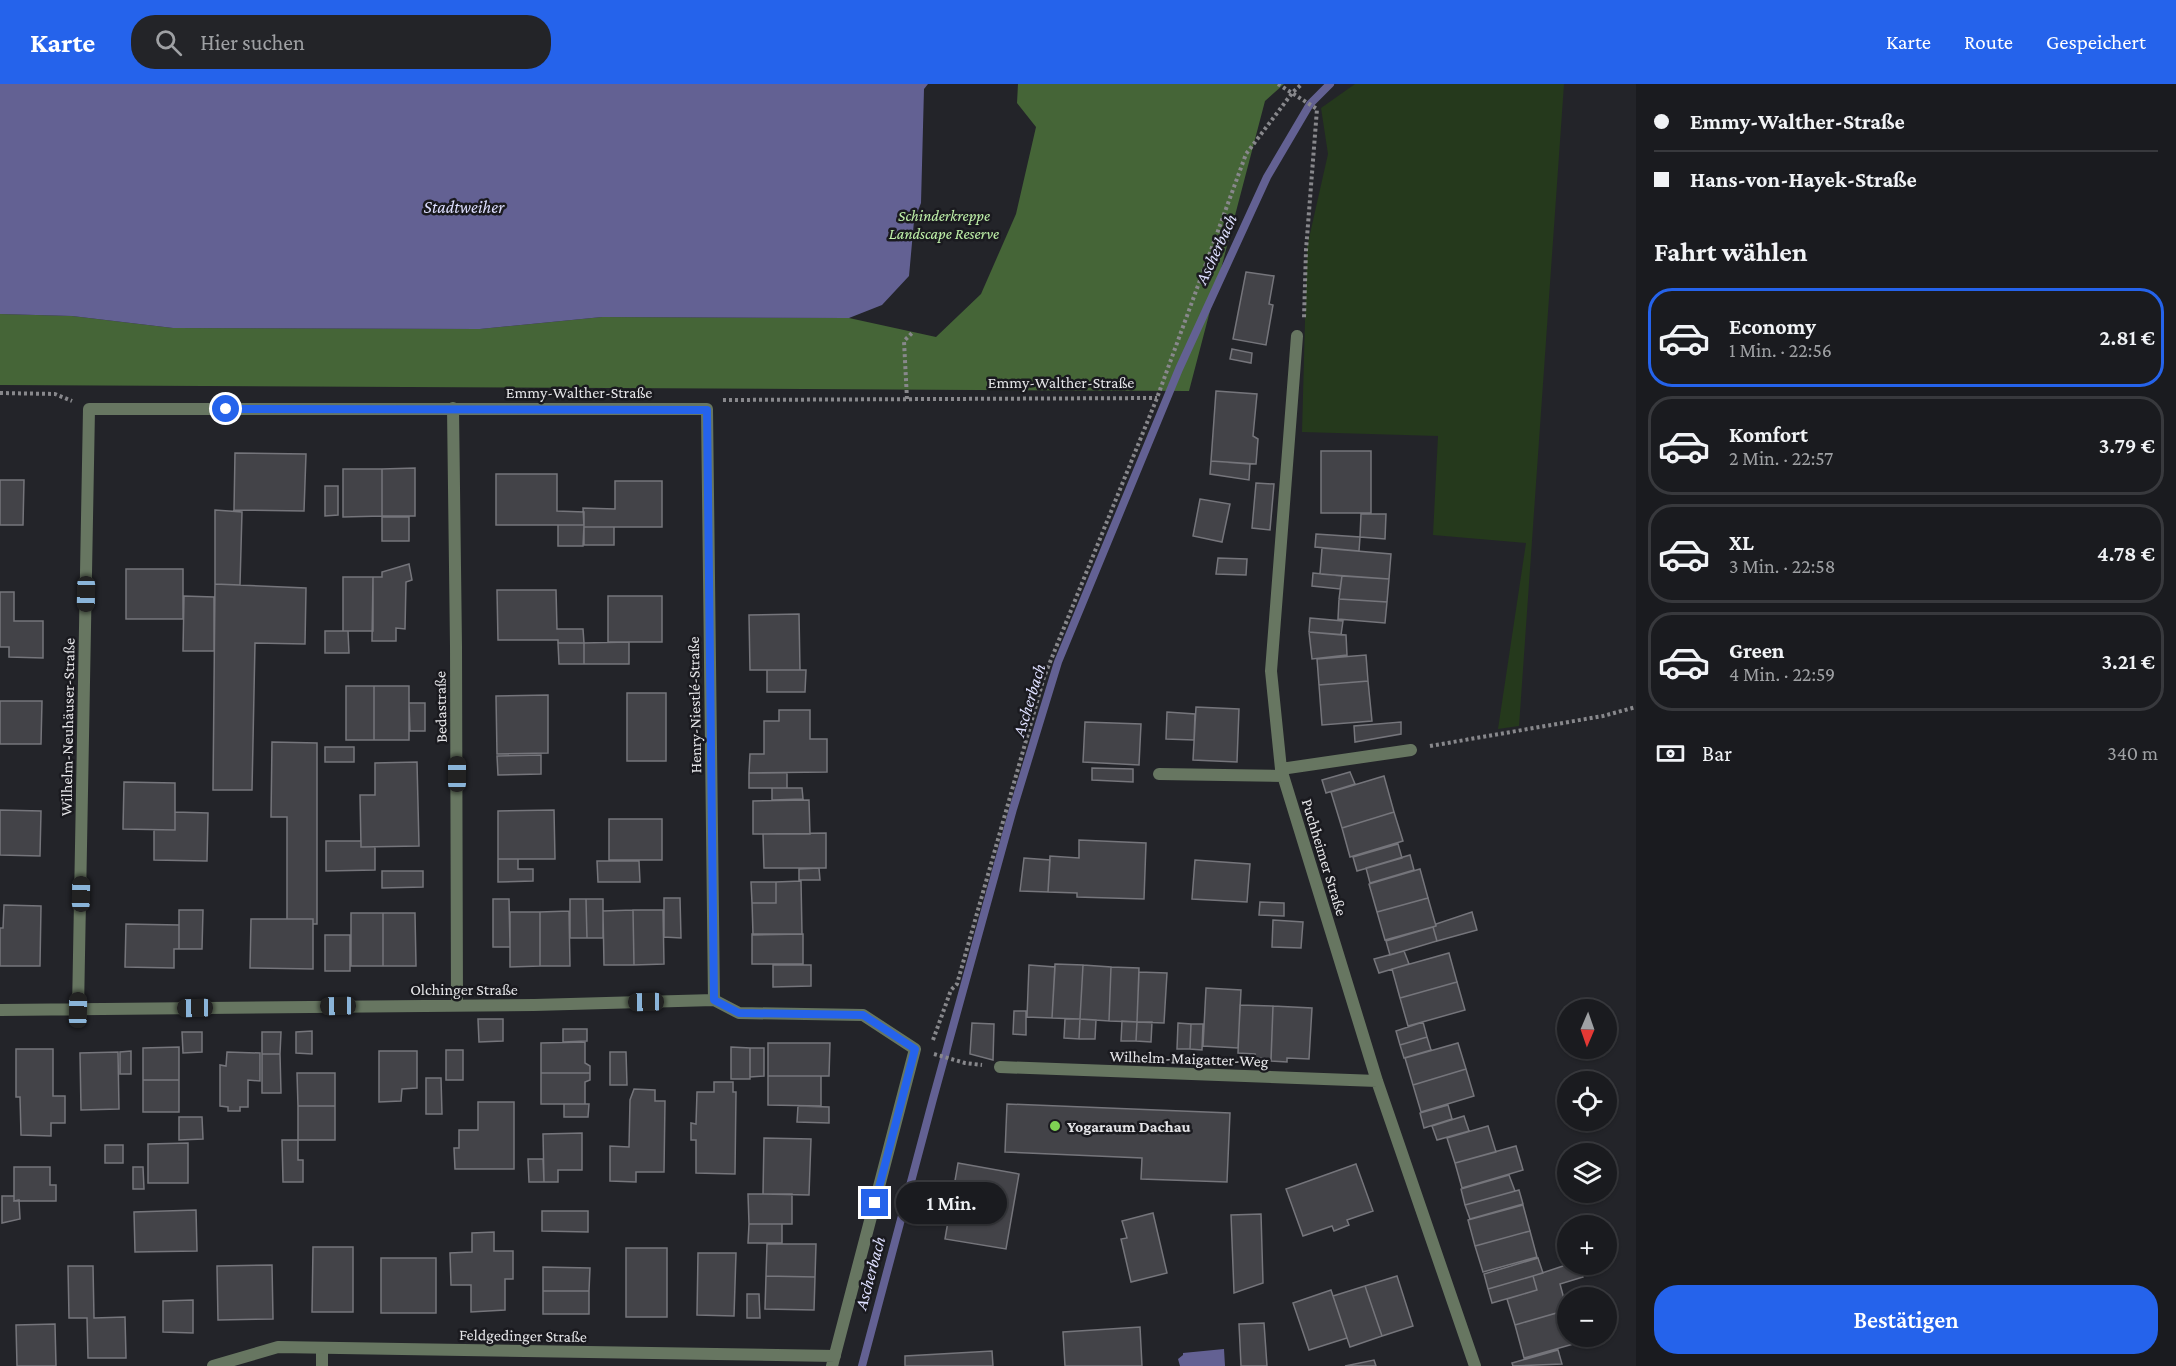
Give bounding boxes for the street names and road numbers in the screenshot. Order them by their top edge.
street label: Emmy-Walther-Straße [988,374,1134,392]
street label: Emmy-Walther-Straße [506,384,652,402]
street label: Henry-Niestlé-Straße [685,636,705,774]
street label: Wilhelm-Neuhäuser-Straße [57,638,78,816]
street label: Bedastraße [431,671,450,743]
street label: Puchheimer Straße [1299,797,1350,918]
street label: Olchinger Straße [410,981,518,999]
street label: Wilhelm-Maigatter-Weg [1109,1047,1269,1071]
street label: Feldgedinger Straße [459,1326,587,1346]

